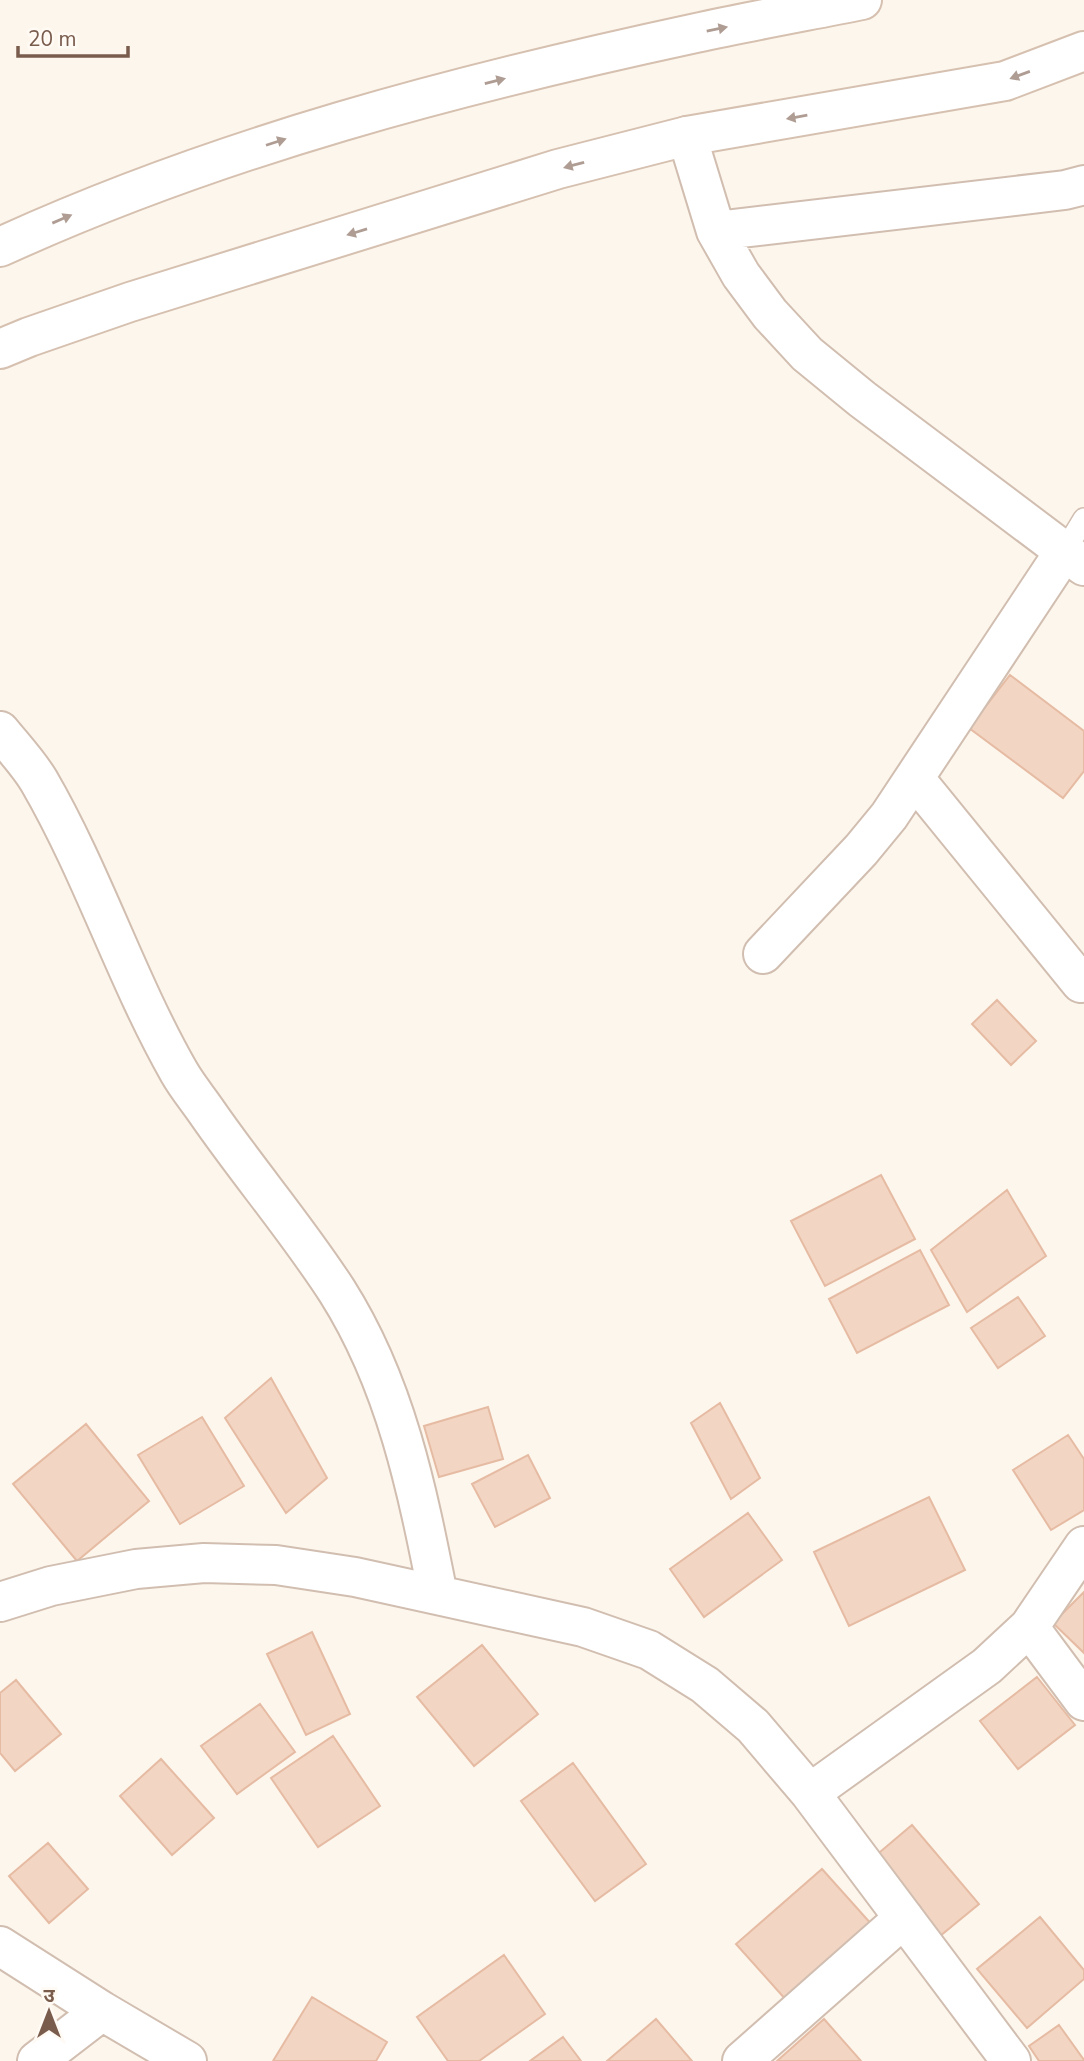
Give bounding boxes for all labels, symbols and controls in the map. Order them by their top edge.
scale bar [18,14,128,58]
one-way arrow [706,23,728,34]
text: 20 m [28,25,77,53]
one-way arrow [1009,70,1030,81]
one-way arrow [484,75,506,86]
one-way arrow [785,112,807,123]
one-way arrow [266,137,287,147]
one-way arrow [563,160,585,171]
one-way arrow [52,213,73,224]
one-way arrow [346,227,367,237]
north arrow [14,1977,84,2047]
text: उ [43,1983,55,2009]

